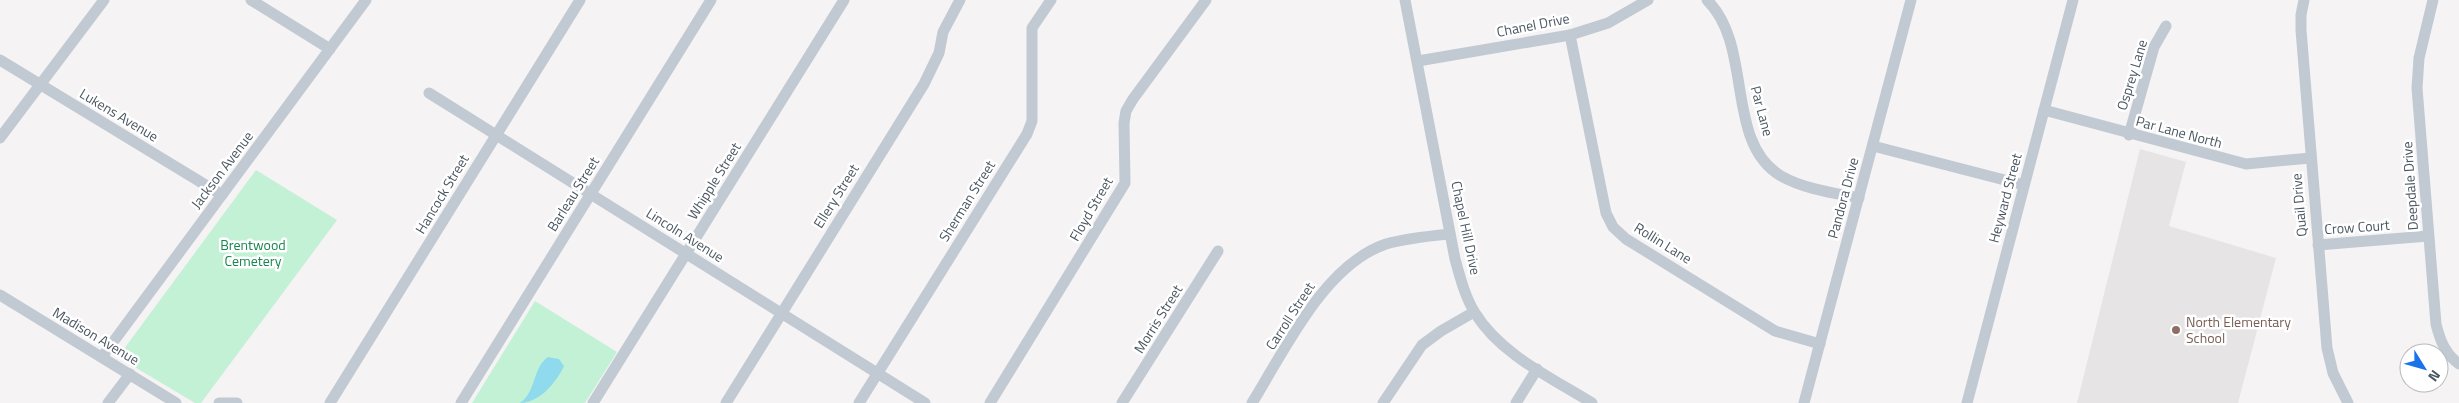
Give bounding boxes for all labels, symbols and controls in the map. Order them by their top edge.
street label: Chanel Drive [1495,7,1571,42]
street label: Osprey Lane [2111,37,2152,113]
street label: Lukens Avenue [76,83,163,146]
street label: Par Lane [1746,83,1779,138]
street label: Par Lane North [2134,110,2225,153]
street label: Jackson Avenue [185,127,258,213]
street label: Whipple Street [682,138,746,223]
street label: Deepdale Drive [2396,141,2423,231]
street label: Hancock Street [410,150,474,237]
street label: Heyward Street [1982,151,2027,245]
street label: Barleau Street [541,152,604,235]
street label: Pandora Drive [1822,155,1863,241]
street label: Sherman Street [933,156,1000,245]
street label: Ellery Street [808,160,864,232]
street label: Quail Drive [2285,172,2312,238]
street label: Floyd Street [1064,173,1117,245]
street label: Chapel Hill Drive [1446,179,1487,277]
street label: Lincoln Avenue [642,202,728,267]
street label: Crow Court [2324,214,2390,239]
street label: Rollin Lane [1630,217,1696,269]
park label: Brentwood Cemetery [220,234,286,271]
street label: Carroll Street [1260,278,1319,354]
street label: Morris Street [1128,280,1187,357]
street label: Madison Avenue [49,301,143,370]
place label: North Elementary School [2186,311,2291,348]
marker: North Elementary School [2170,324,2182,336]
north arrow [2399,343,2449,393]
text: N [2423,366,2446,386]

